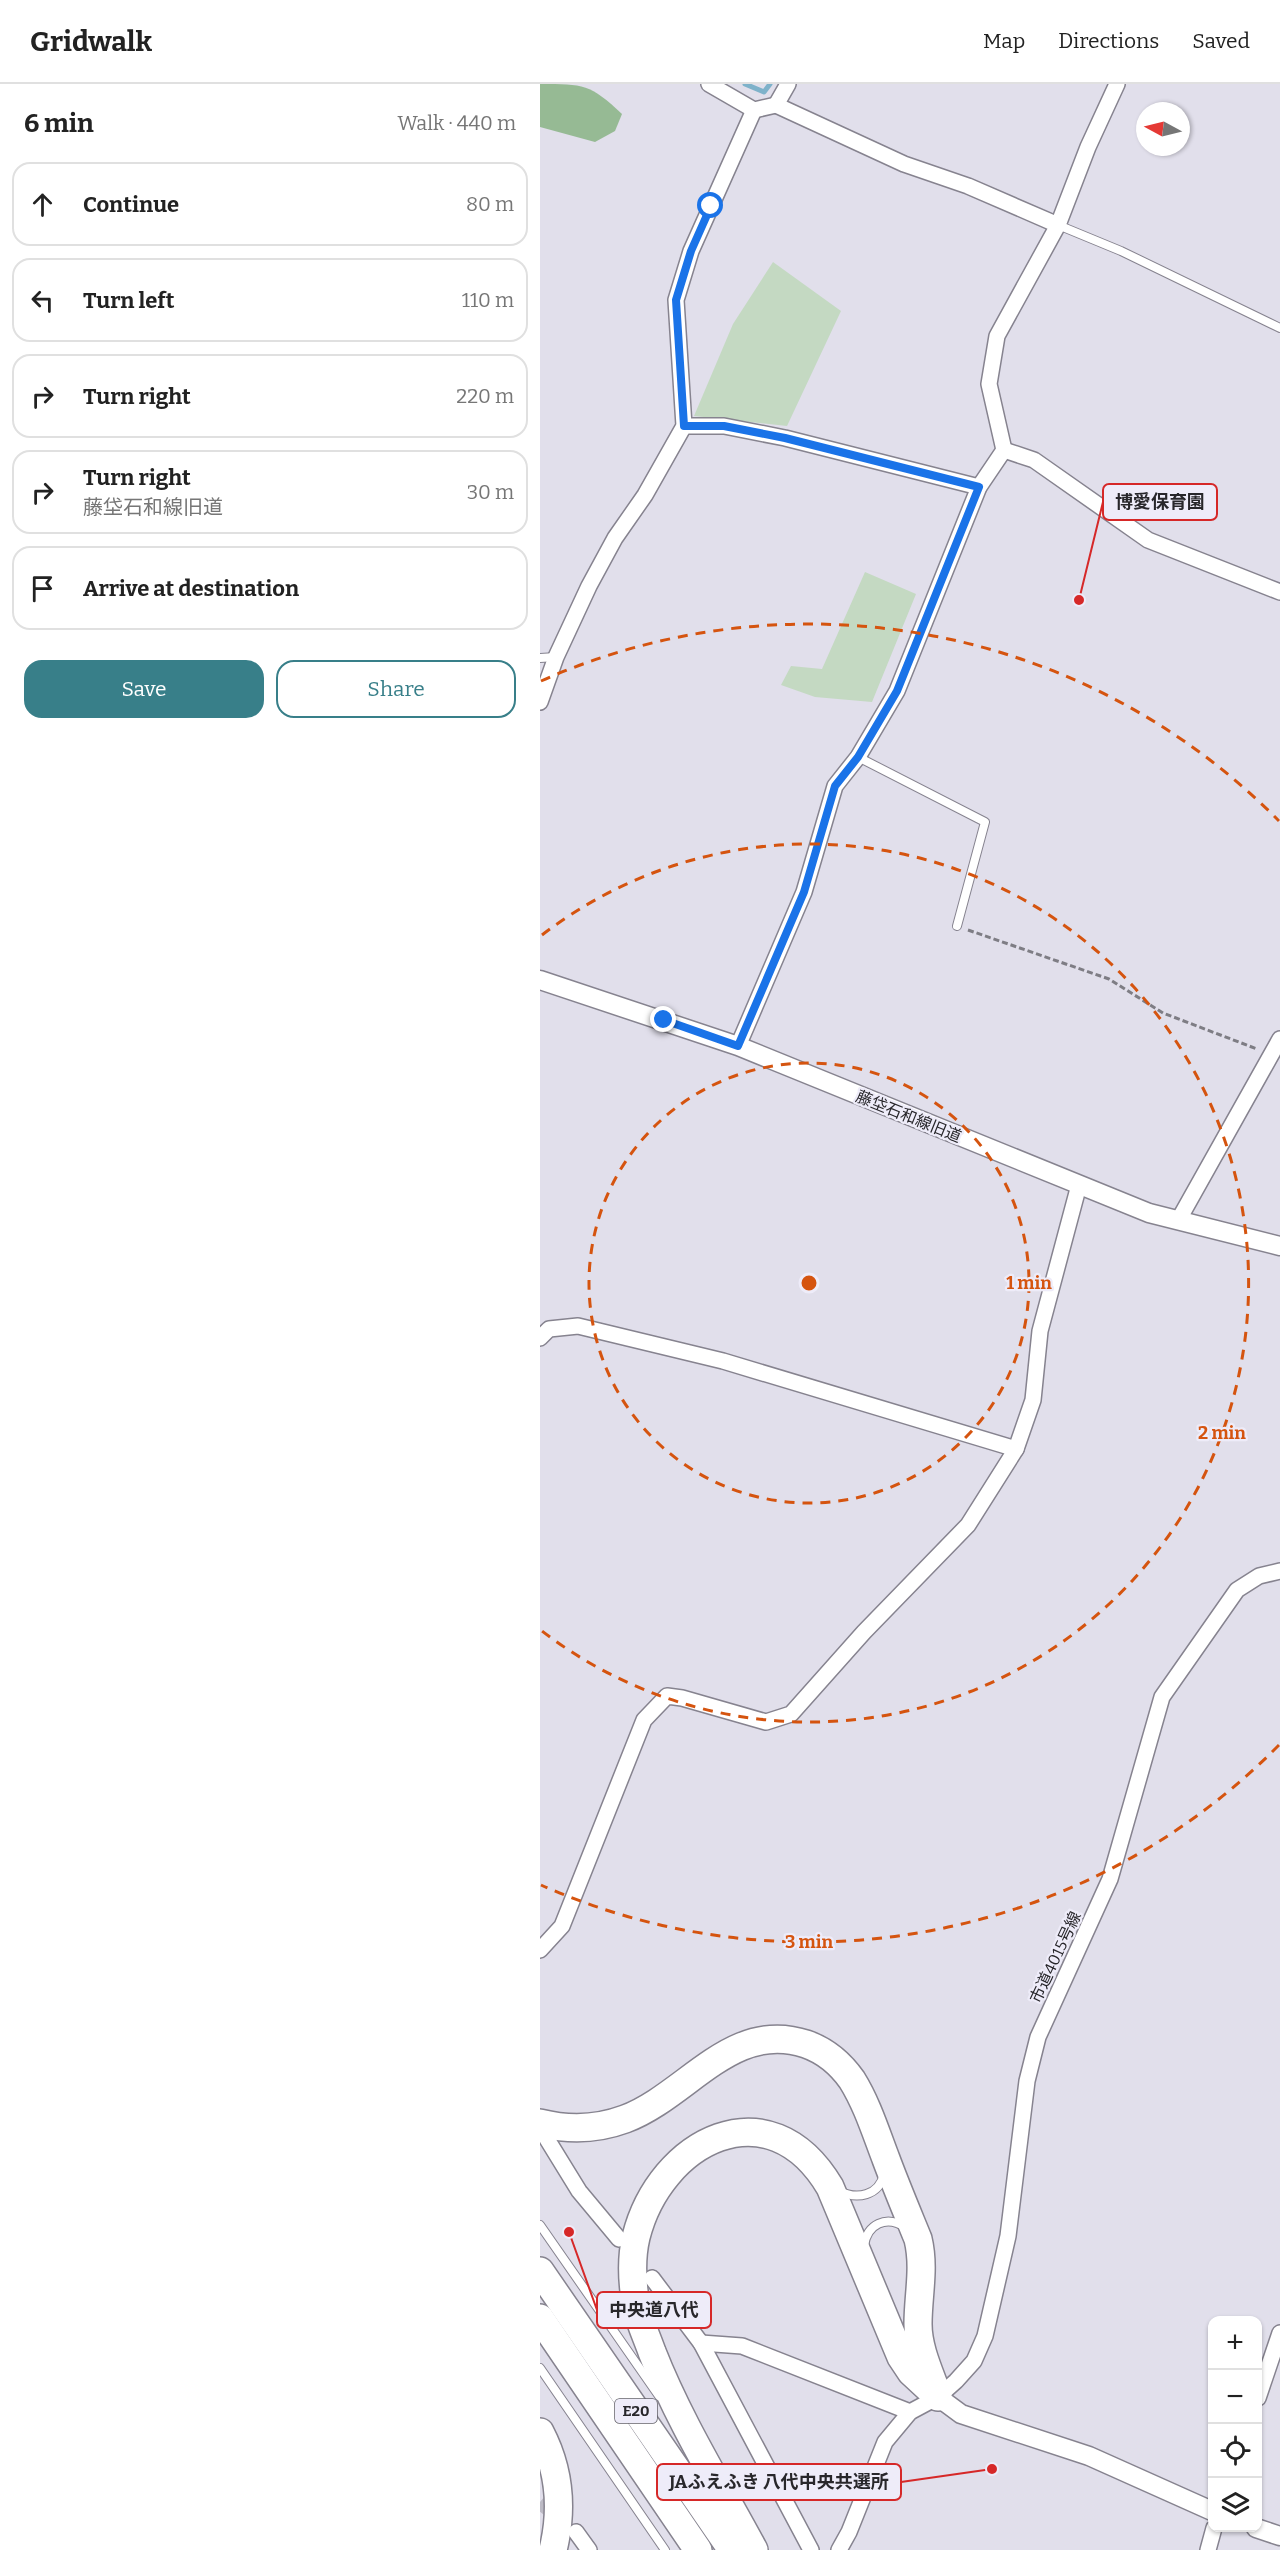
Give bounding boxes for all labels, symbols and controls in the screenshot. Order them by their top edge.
text: Gridwalk [30,25,152,58]
text: Map [983,28,1025,54]
text: Directions [1058,28,1159,54]
text: Saved [1192,28,1250,54]
north arrow [1136,102,1190,156]
text: 6 min [24,108,94,139]
text: Walk · 440 m [398,111,516,135]
icon: ahead [26,188,59,221]
text: Continue [83,191,179,218]
text: 80 m [466,192,514,216]
route start [697,192,723,218]
icon: left [26,284,59,317]
text: Turn left [83,287,175,314]
text: 110 m [462,288,514,312]
icon: right [26,380,59,413]
text: Turn right [83,383,191,410]
text: 220 m [456,384,514,408]
text: Turn right [83,464,191,491]
icon: right [26,476,59,509]
text: 30 m [467,480,514,504]
callout: 博愛保育園 [1103,484,1217,520]
text: 博愛保育園 [1115,491,1205,513]
text: 藤垈石和線旧道 [83,495,223,519]
icon: arrive [26,572,59,605]
text: Arrive at destination [83,575,299,602]
button: Save [24,660,264,718]
button: Share [276,660,516,718]
route end [650,1006,676,1032]
street label: 藤垈石和線旧道 [853,1087,964,1146]
text: 1 min [1006,1272,1052,1294]
centre of rings [799,1273,819,1293]
text: 2 min [1198,1422,1246,1444]
street label: 市道4015号線 [1026,1909,1085,2006]
text: 3 min [785,1931,833,1953]
callout: 中央道八代 [597,2292,711,2328]
text: 中央道八代 [609,2299,699,2321]
map controls [1208,2316,1262,2532]
button: + [1208,2316,1262,2370]
button: − [1208,2370,1262,2424]
road number: E20 [615,2399,657,2423]
button: locate [1208,2424,1262,2478]
callout: JAふえふき 八代中央共選所 [657,2464,901,2500]
text: JAふえふき 八代中央共選所 [668,2471,889,2493]
button: layers [1208,2478,1262,2532]

